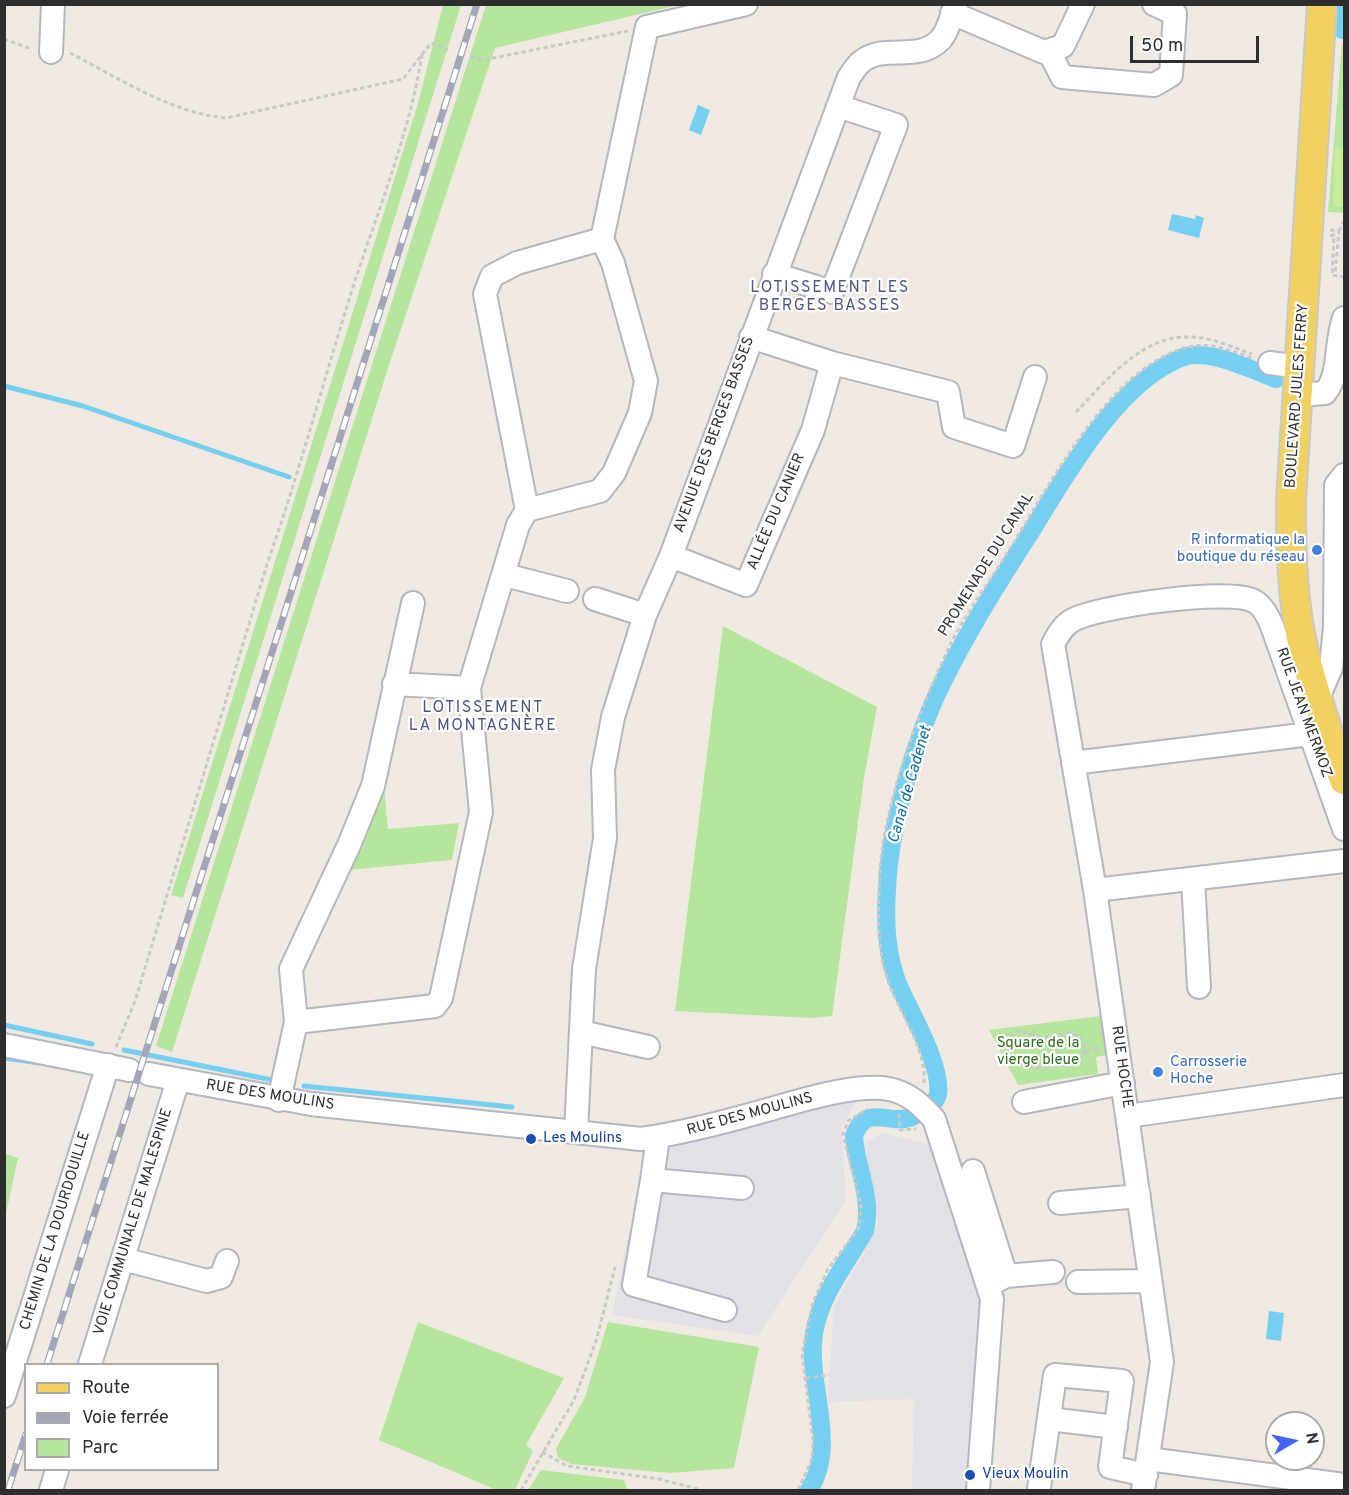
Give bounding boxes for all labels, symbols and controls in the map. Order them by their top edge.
scale bar [1133,24,1262,62]
text: 50 m [1141,35,1183,58]
district label: LOTISSEMENT LES BERGES BASSES [750,279,910,317]
street label: BOULEVARD JULES FERRY [1283,303,1313,489]
street label: AVENUE DES BERGES BASSES [671,334,759,536]
street label: ALLÉE DU CANIER [744,451,810,573]
street label: PROMENADE DU CANAL [935,490,1039,640]
place label: R informatique la boutique du réseau [1177,532,1305,567]
marker: R informatique la boutique du réseau [1310,543,1324,557]
street label: RUE JEAN MERMOZ [1271,645,1335,781]
district label: LOTISSEMENT LA MONTAGNÈRE [409,699,557,737]
water label: Canal de Cadenet [885,724,937,846]
street label: RUE HOCHE [1106,1025,1136,1109]
park label: Square de la vierge bleue [997,1035,1079,1070]
place label: Carrosserie Hoche [1170,1054,1247,1089]
marker: Carrosserie Hoche [1151,1065,1165,1079]
street label: RUE DES MOULINS [205,1077,335,1115]
street label: RUE DES MOULINS [685,1090,815,1140]
street label: VOIE COMMUNALE DE MALESPINE [91,1106,177,1338]
street label: CHEMIN DE LA DOURDOUILLE [17,1129,95,1333]
place label: Les Moulins [543,1130,622,1148]
marker: Les Moulins [524,1132,538,1146]
legend [24,1363,219,1471]
text: Route [82,1377,130,1400]
text: Voie ferrée [82,1407,169,1430]
north arrow [1265,1411,1325,1471]
text: N [1300,1431,1322,1446]
text: Parc [82,1437,118,1460]
place label: Vieux Moulin [982,1466,1069,1484]
marker: Vieux Moulin [963,1468,977,1482]

